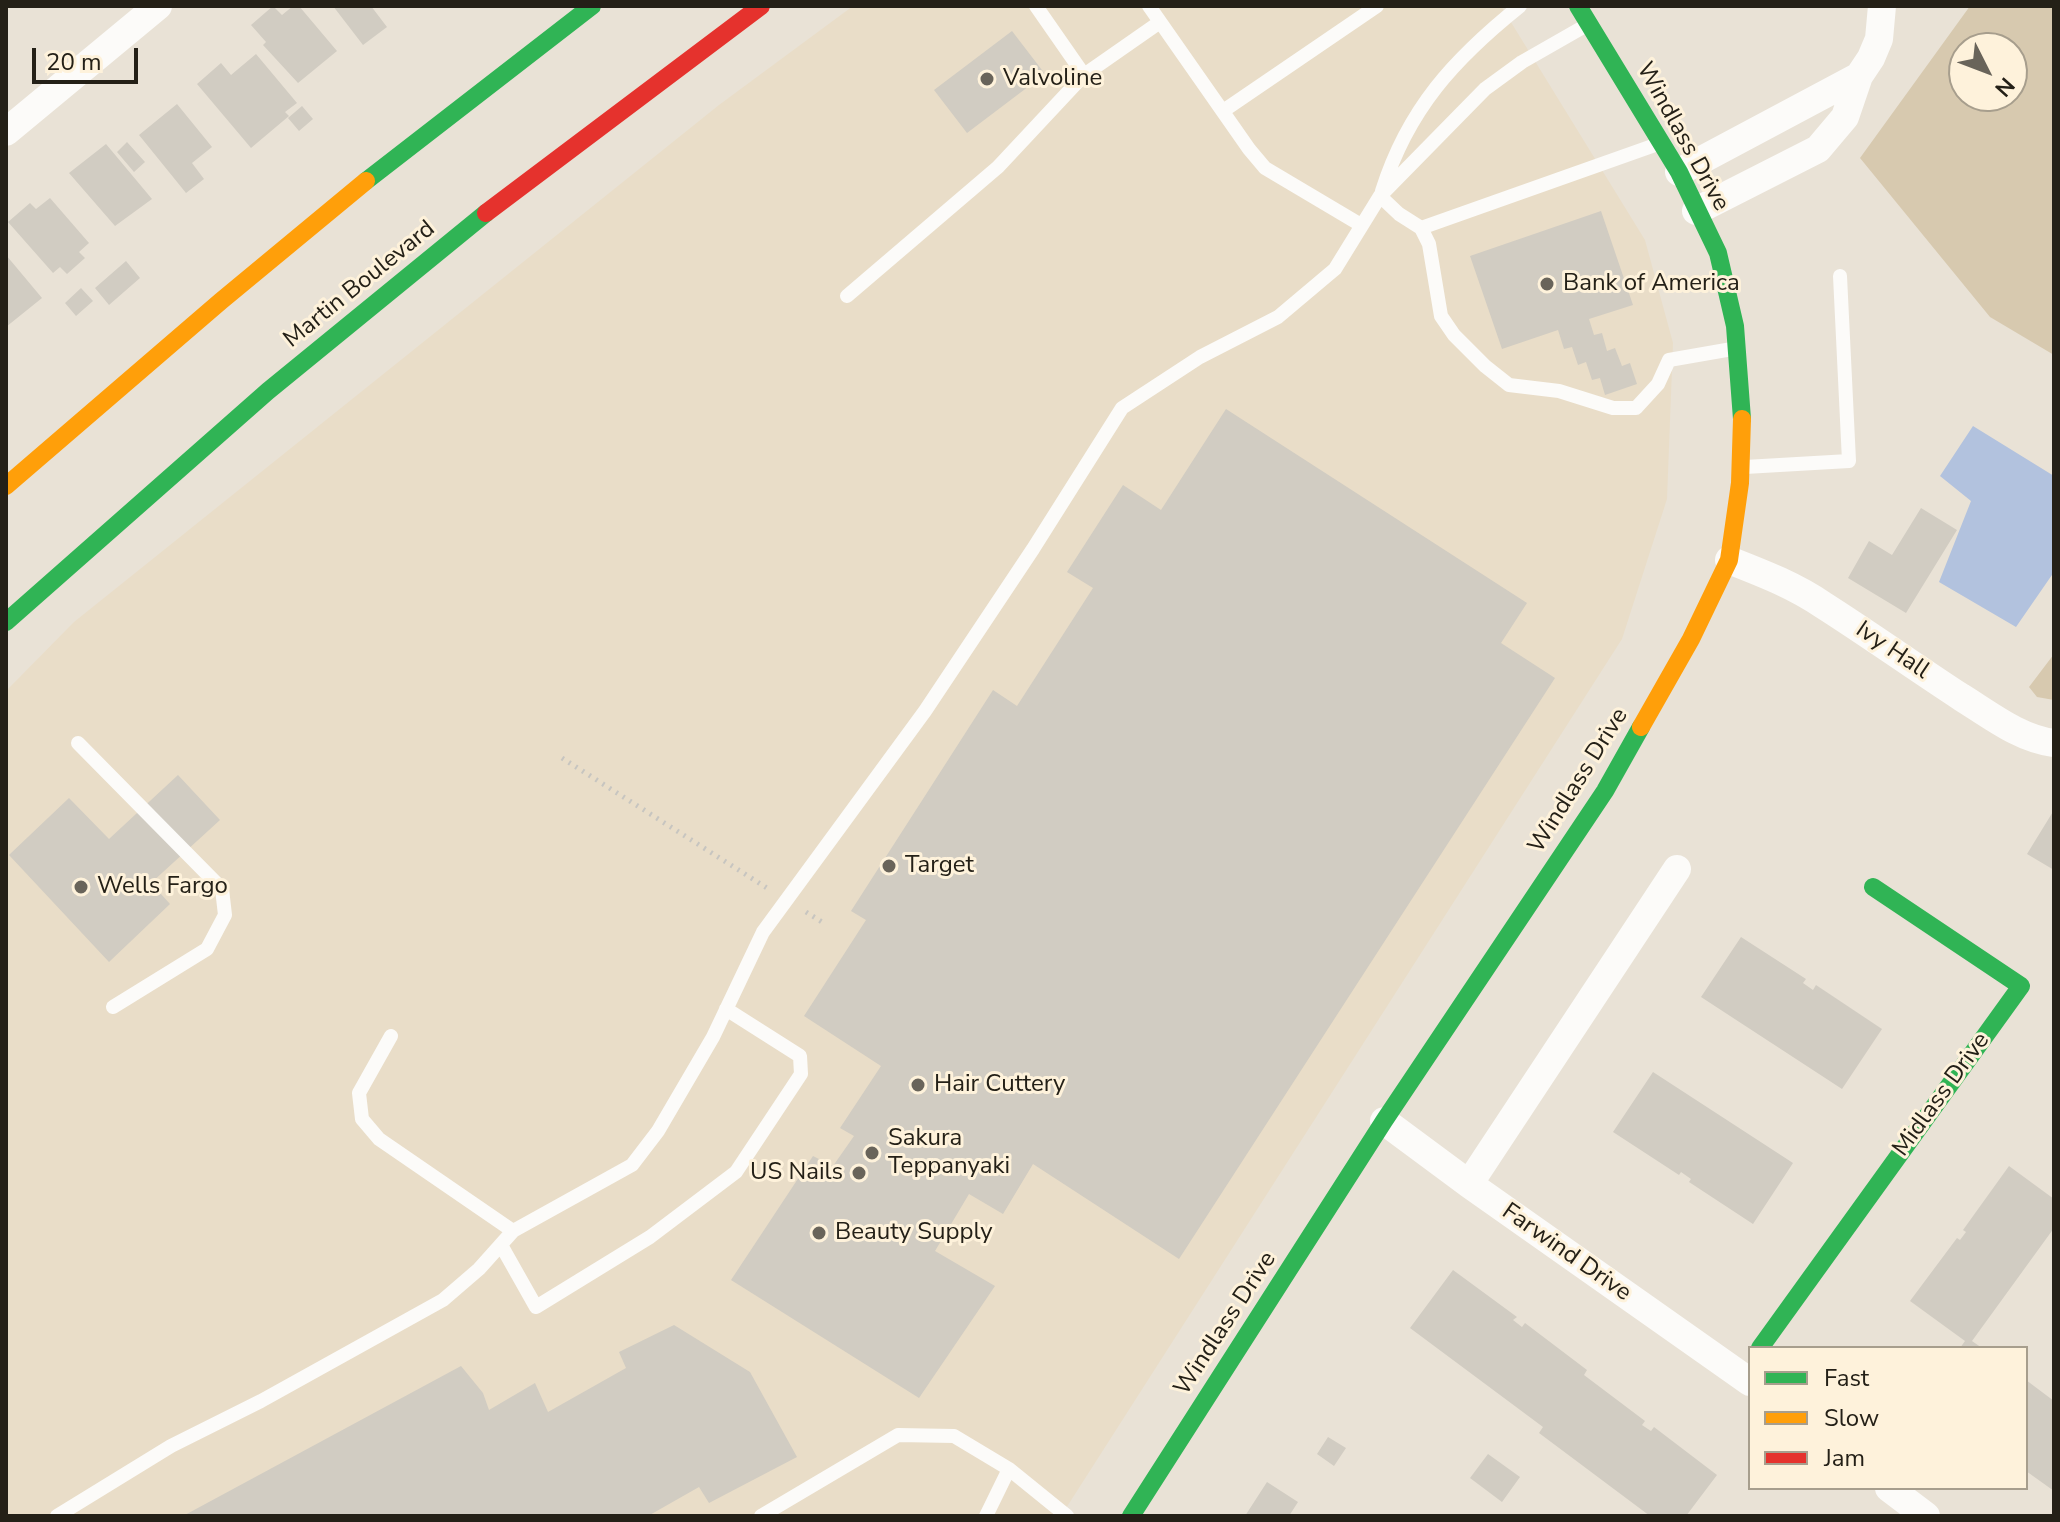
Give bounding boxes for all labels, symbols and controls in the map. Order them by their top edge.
scale bar [36,32,142,82]
north arrow [1948,32,2028,112]
text: 20 m [46,46,102,78]
street label: Windlass Drive [1629,58,1735,216]
place label: Valvoline [1003,65,1102,93]
marker: Valvoline [978,70,996,88]
text: N [1988,71,2021,103]
street label: Martin Boulevard [279,215,441,355]
place label: Bank of America [1563,270,1740,298]
marker: Bank of America [1538,275,1556,293]
street label: Ivy Hall [1850,616,1934,686]
street label: Windlass Drive [1523,703,1635,859]
place label: Target [905,852,974,880]
marker: Target [880,857,898,875]
place label: Wells Fargo [97,873,228,901]
marker: Wells Fargo [72,878,90,896]
street label: Midlass Drive [1887,1027,1997,1163]
place label: Hair Cuttery [934,1071,1065,1099]
marker: Hair Cuttery [909,1076,927,1094]
place label: Sakura Teppanyaki [888,1125,1010,1181]
marker: Sakura Teppanyaki [863,1144,881,1162]
place label: US Nails [750,1159,843,1187]
marker: US Nails [850,1164,868,1182]
street label: Farwind Drive [1496,1198,1636,1308]
place label: Beauty Supply [835,1219,993,1247]
marker: Beauty Supply [810,1224,828,1242]
street label: Windlass Drive [1169,1247,1283,1401]
legend [1748,1346,2028,1490]
text: Fast [1824,1362,1869,1394]
text: Slow [1824,1402,1879,1434]
text: Jam [1824,1442,1865,1474]

